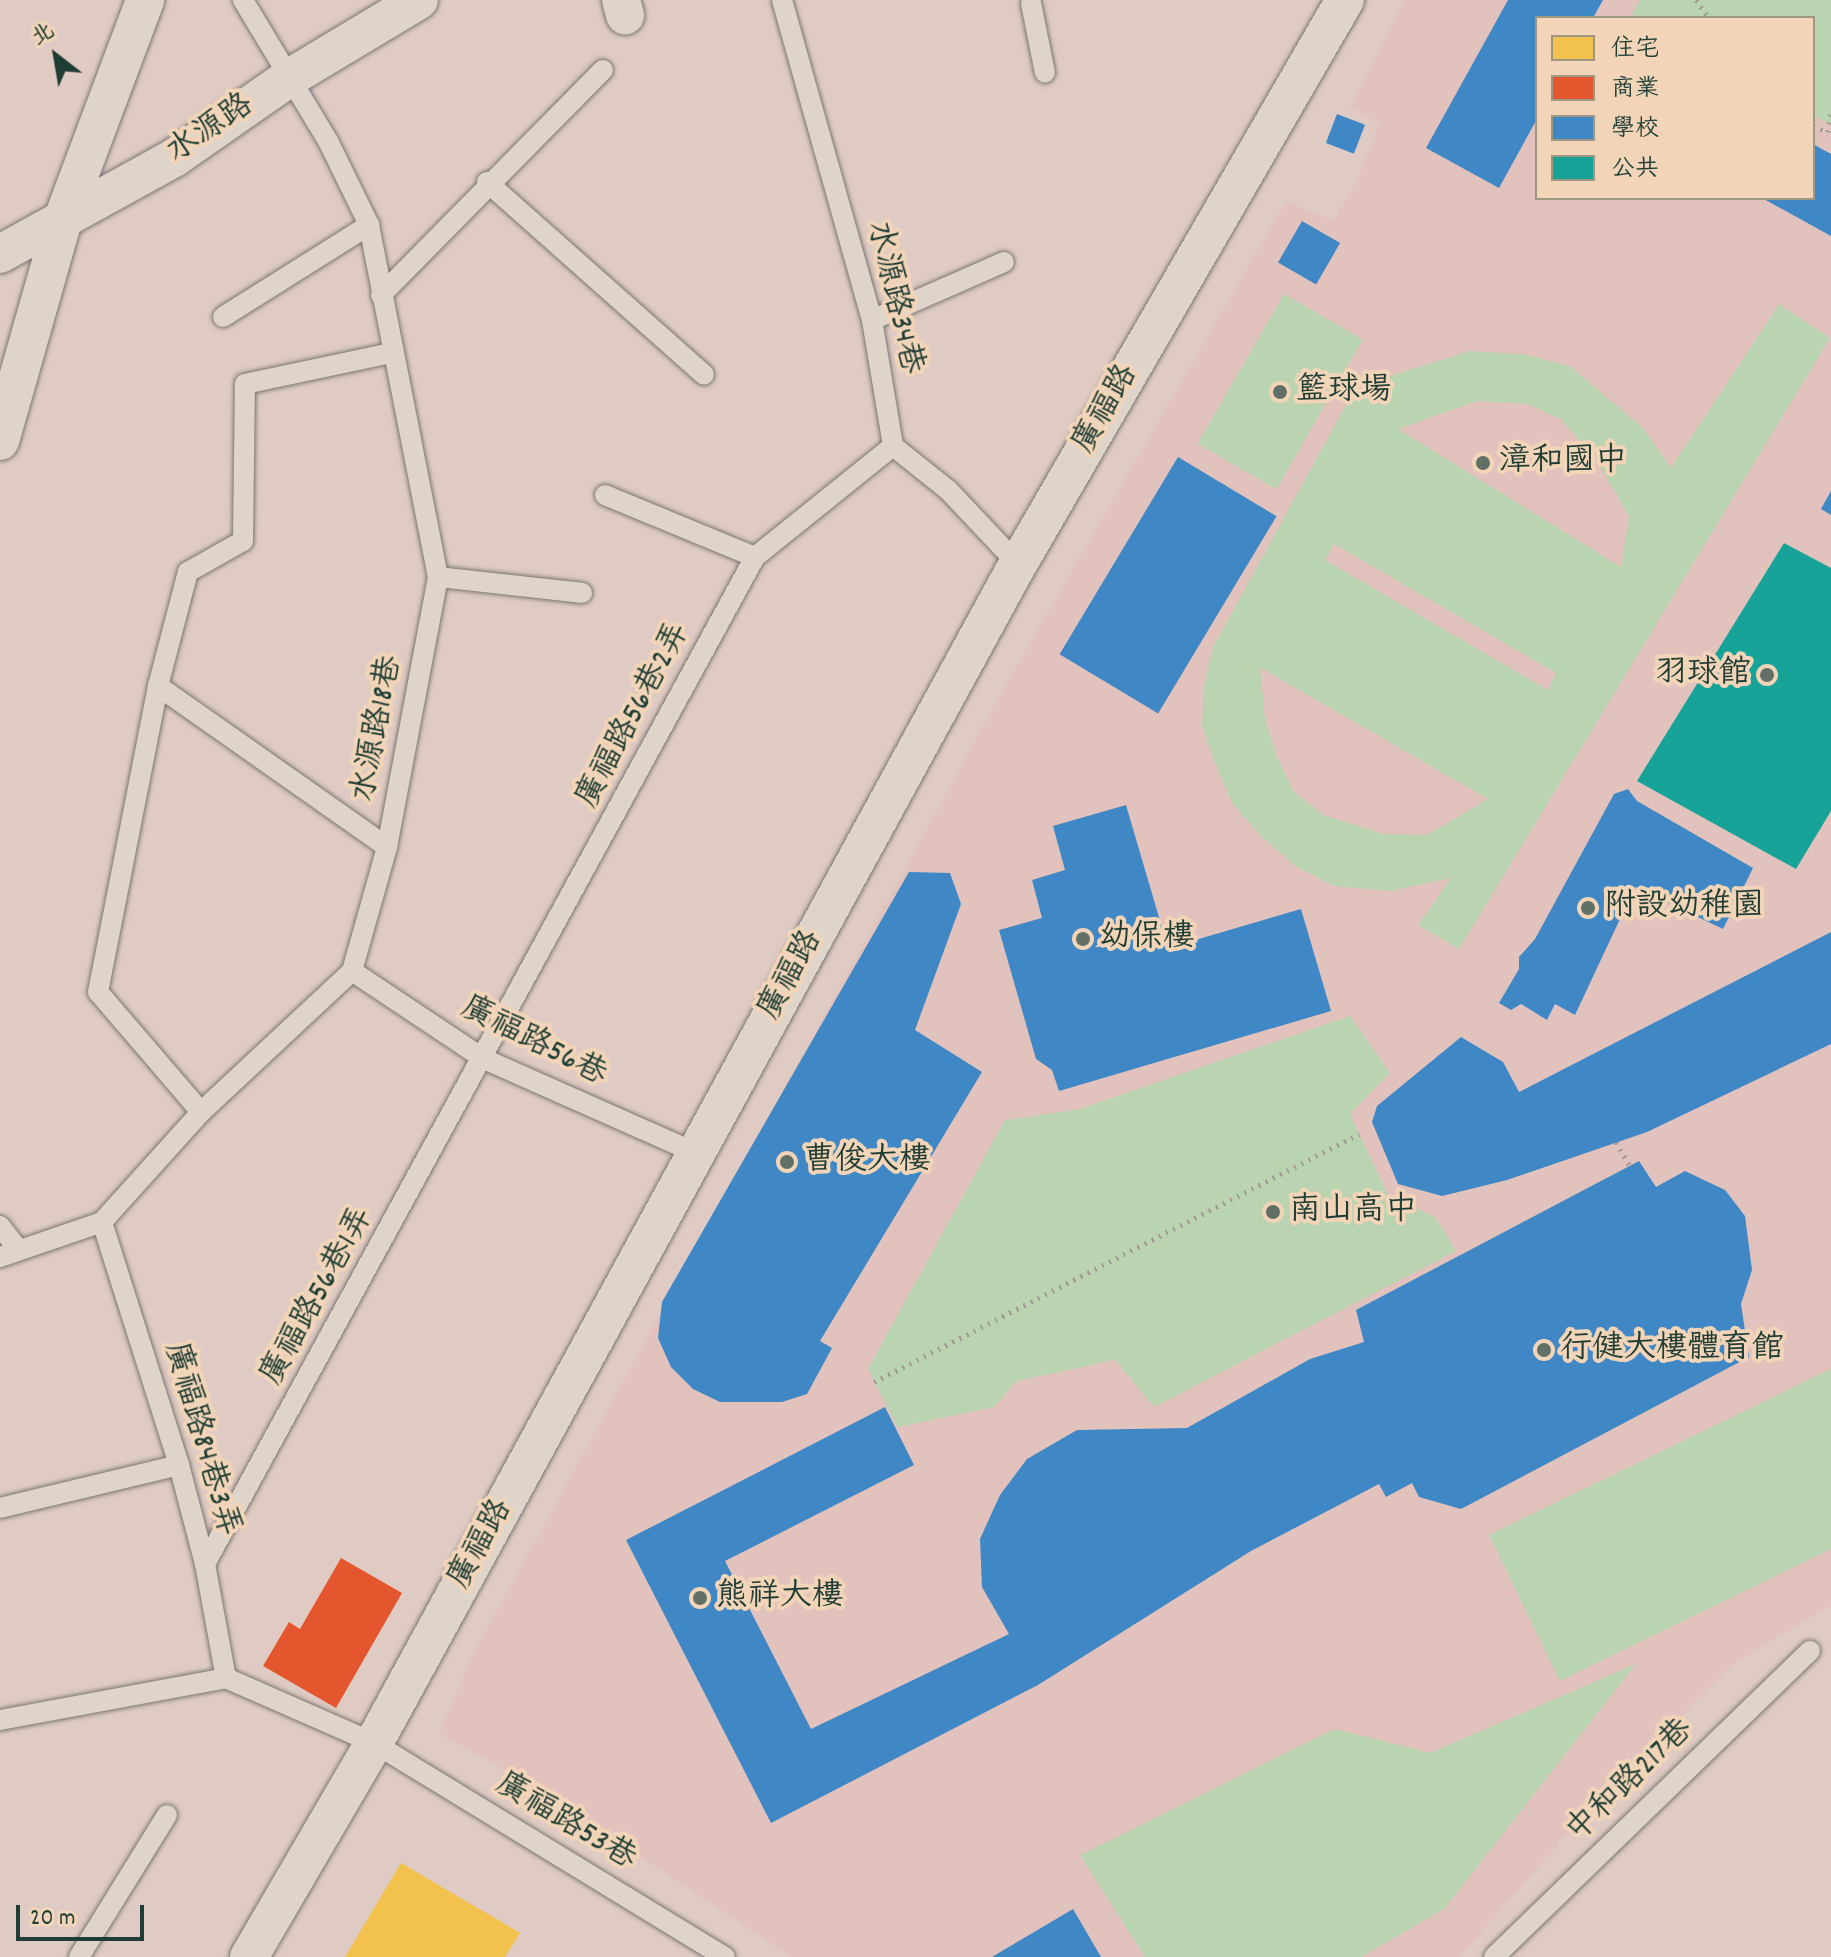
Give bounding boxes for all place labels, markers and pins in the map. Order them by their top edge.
place label: 籃球場 [1296,373,1392,411]
marker: 籃球場 [1271,383,1289,401]
place label: 漳和國中 [1499,444,1627,482]
marker: 漳和國中 [1474,454,1492,472]
place label: 羽球館 [1655,656,1751,694]
marker: 羽球館 [1758,666,1776,684]
place label: 附設幼稚園 [1604,889,1764,927]
marker: 附設幼稚園 [1579,899,1597,917]
place label: 幼保樓 [1099,920,1195,958]
marker: 幼保樓 [1074,930,1092,948]
place label: 曹俊大樓 [803,1143,931,1181]
marker: 曹俊大樓 [778,1153,796,1171]
place label: 南山高中 [1289,1193,1417,1231]
marker: 南山高中 [1264,1203,1282,1221]
place label: 行健大樓體育館 [1560,1331,1784,1369]
marker: 行健大樓體育館 [1535,1341,1553,1359]
place label: 熊祥大樓 [716,1579,844,1617]
marker: 熊祥大樓 [691,1589,709,1607]

